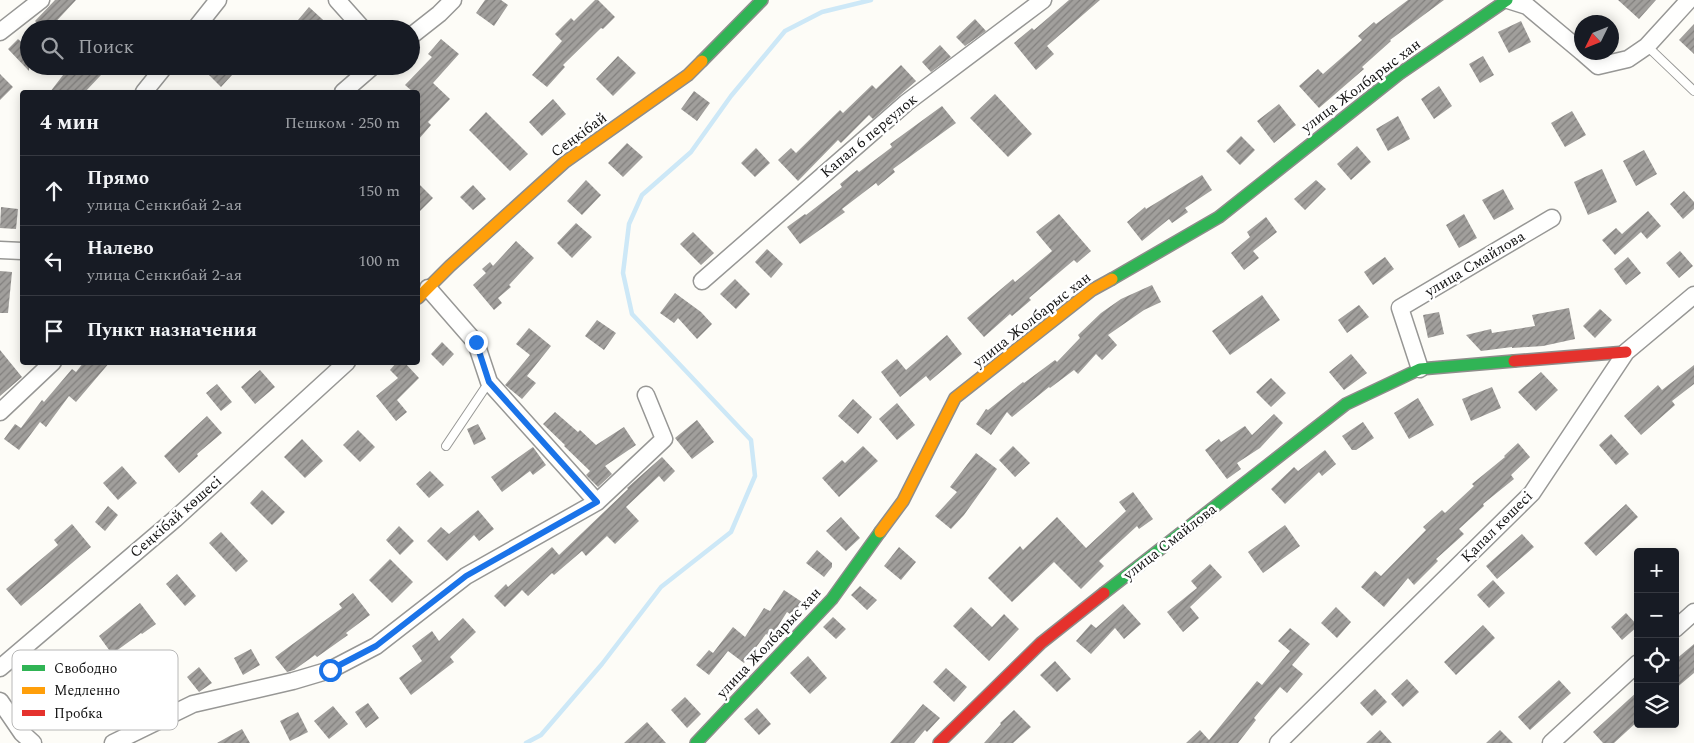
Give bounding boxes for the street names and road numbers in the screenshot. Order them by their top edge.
street label: улица Жолбарыс хан [1295,33,1426,139]
street label: Капал 6 переулок [815,88,923,184]
street label: Сеңкібай [546,107,612,163]
street label: улица Смайлова [1420,225,1530,304]
street label: улица Жолбарыс хан [967,266,1096,374]
street label: Сеңкібай көшесі [125,470,227,564]
street label: Қапал көшесі [1456,486,1538,568]
street label: улица Смайлова [1117,498,1222,587]
street label: улица Жолбарыс хан [711,582,827,705]

